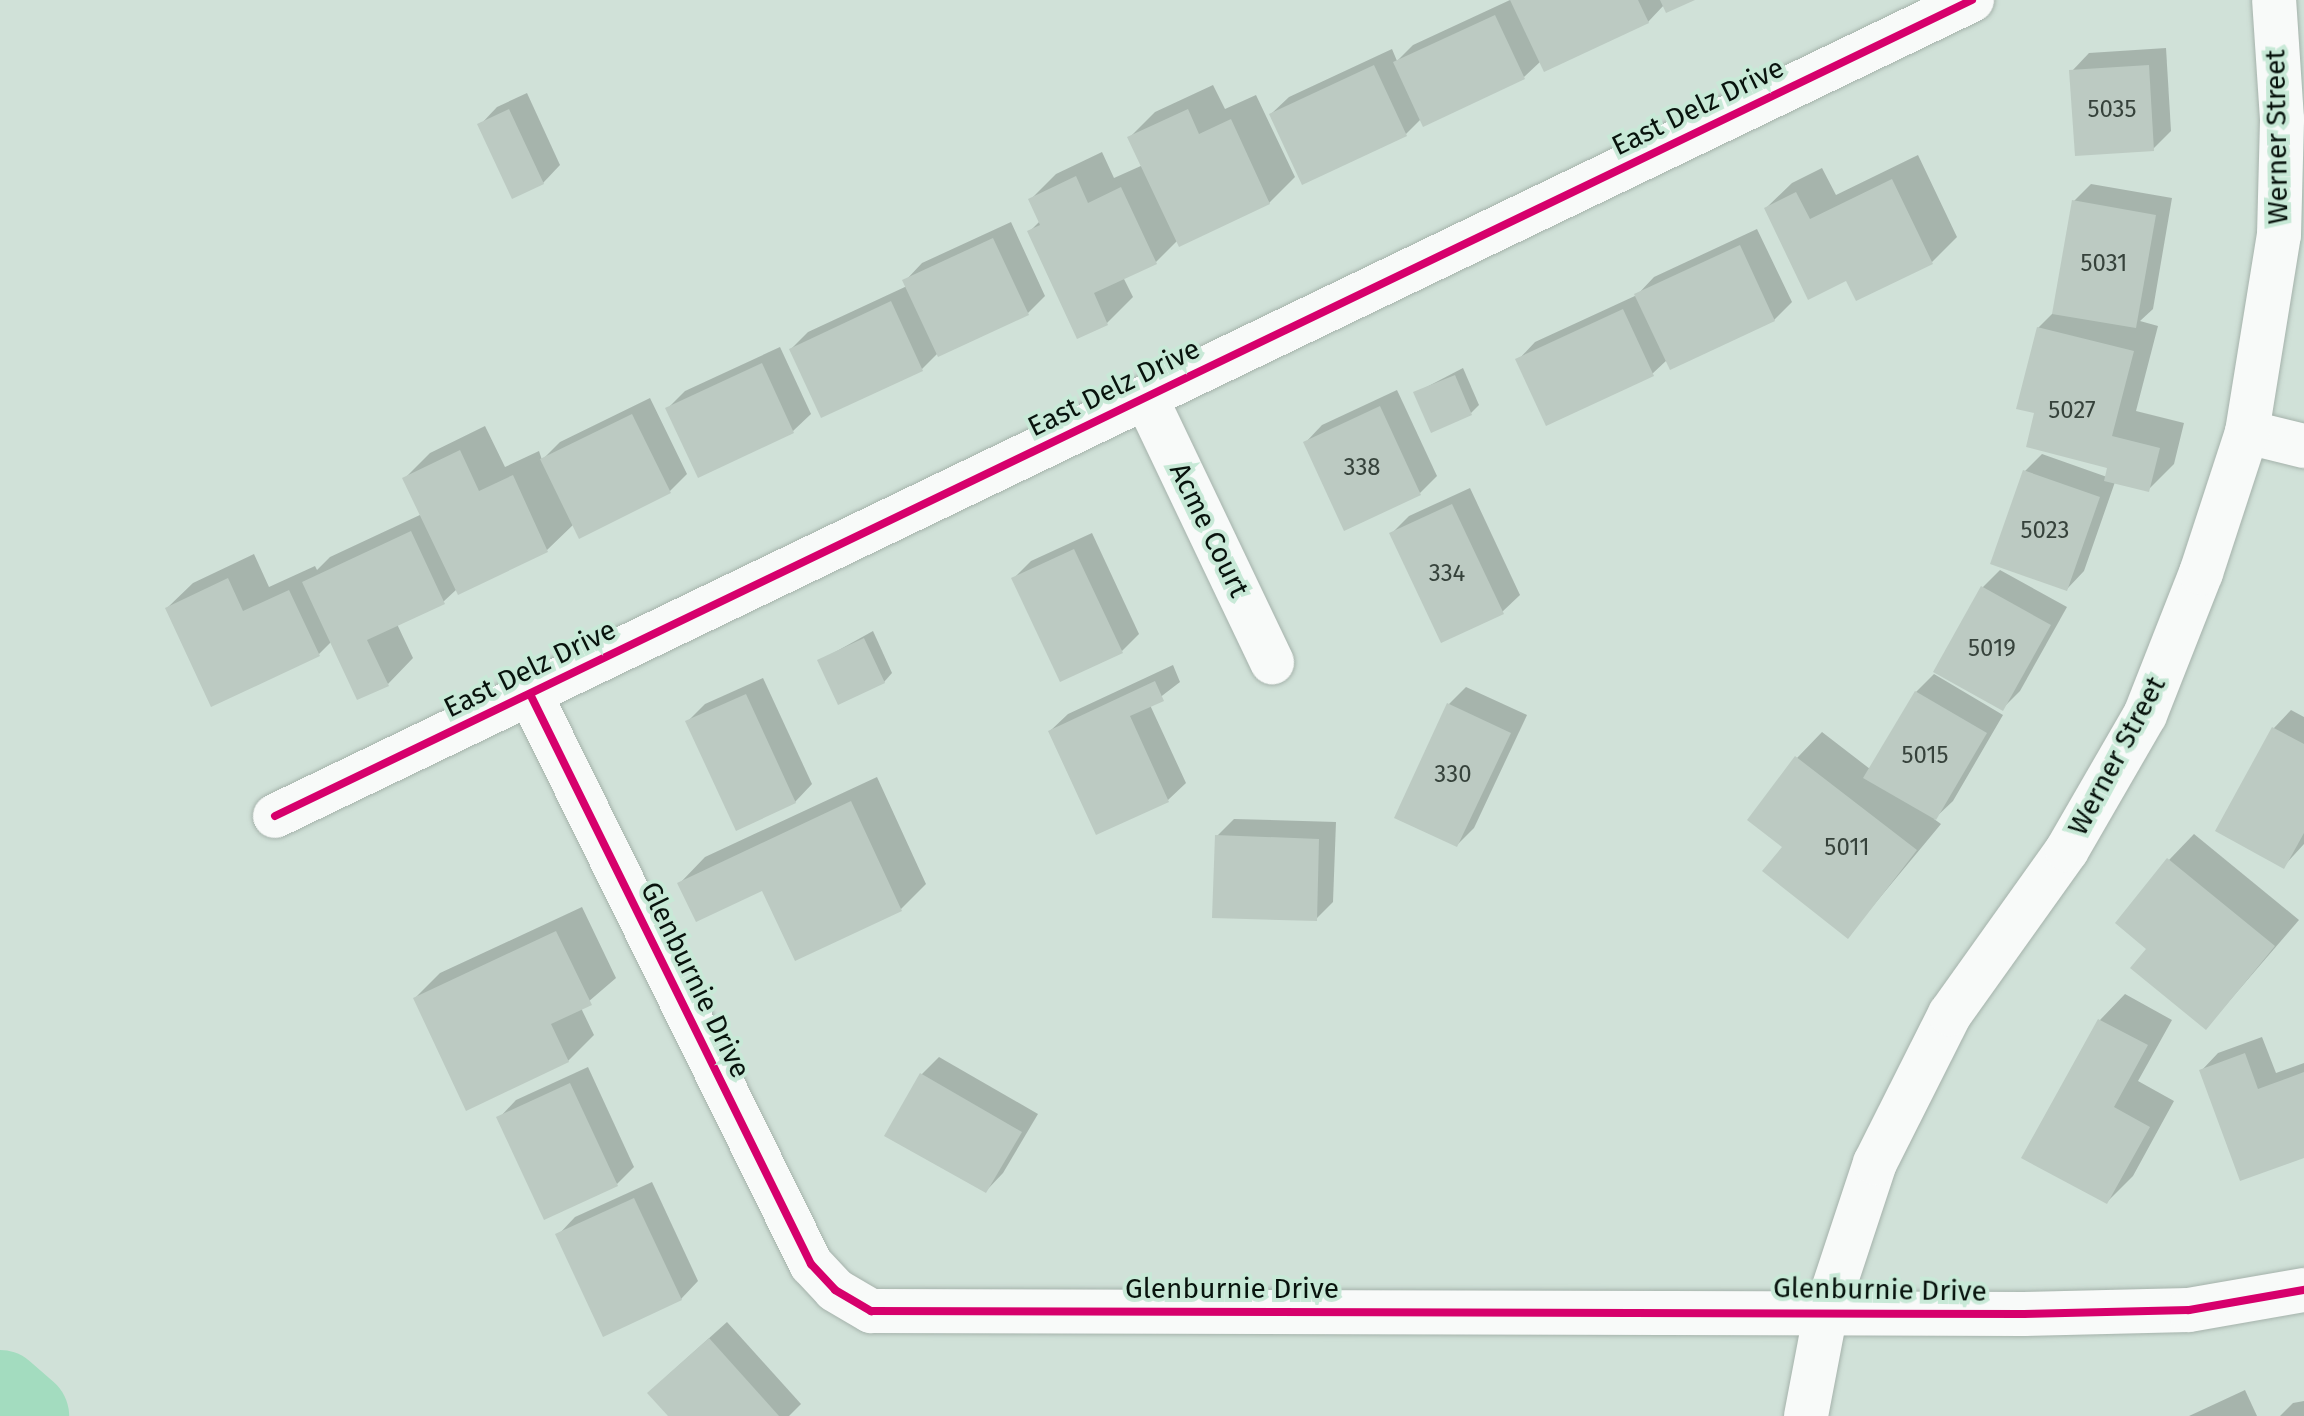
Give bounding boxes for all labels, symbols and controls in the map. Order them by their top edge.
street label: Werner Street [2259,49,2295,225]
street label: East Delz Drive [1606,51,1790,163]
house number: 5035 [2087,96,2137,124]
house number: 5031 [2081,250,2127,278]
street label: East Delz Drive [1022,332,1206,444]
house number: 5027 [2048,397,2096,425]
house number: 338 [1343,454,1381,482]
street label: Acme Court [1162,458,1256,602]
house number: 5023 [2021,517,2069,545]
house number: 334 [1429,560,1465,588]
street label: East Delz Drive [438,613,622,725]
house number: 5019 [1968,635,2016,663]
street label: Werner Street [2061,671,2173,841]
house number: 5015 [1901,742,1949,770]
house number: 330 [1434,761,1472,789]
house number: 5011 [1824,834,1870,862]
street label: Glenburnie Drive [633,877,757,1083]
street label: Glenburnie Drive [1773,1271,1987,1309]
street label: Glenburnie Drive [1125,1272,1339,1306]

